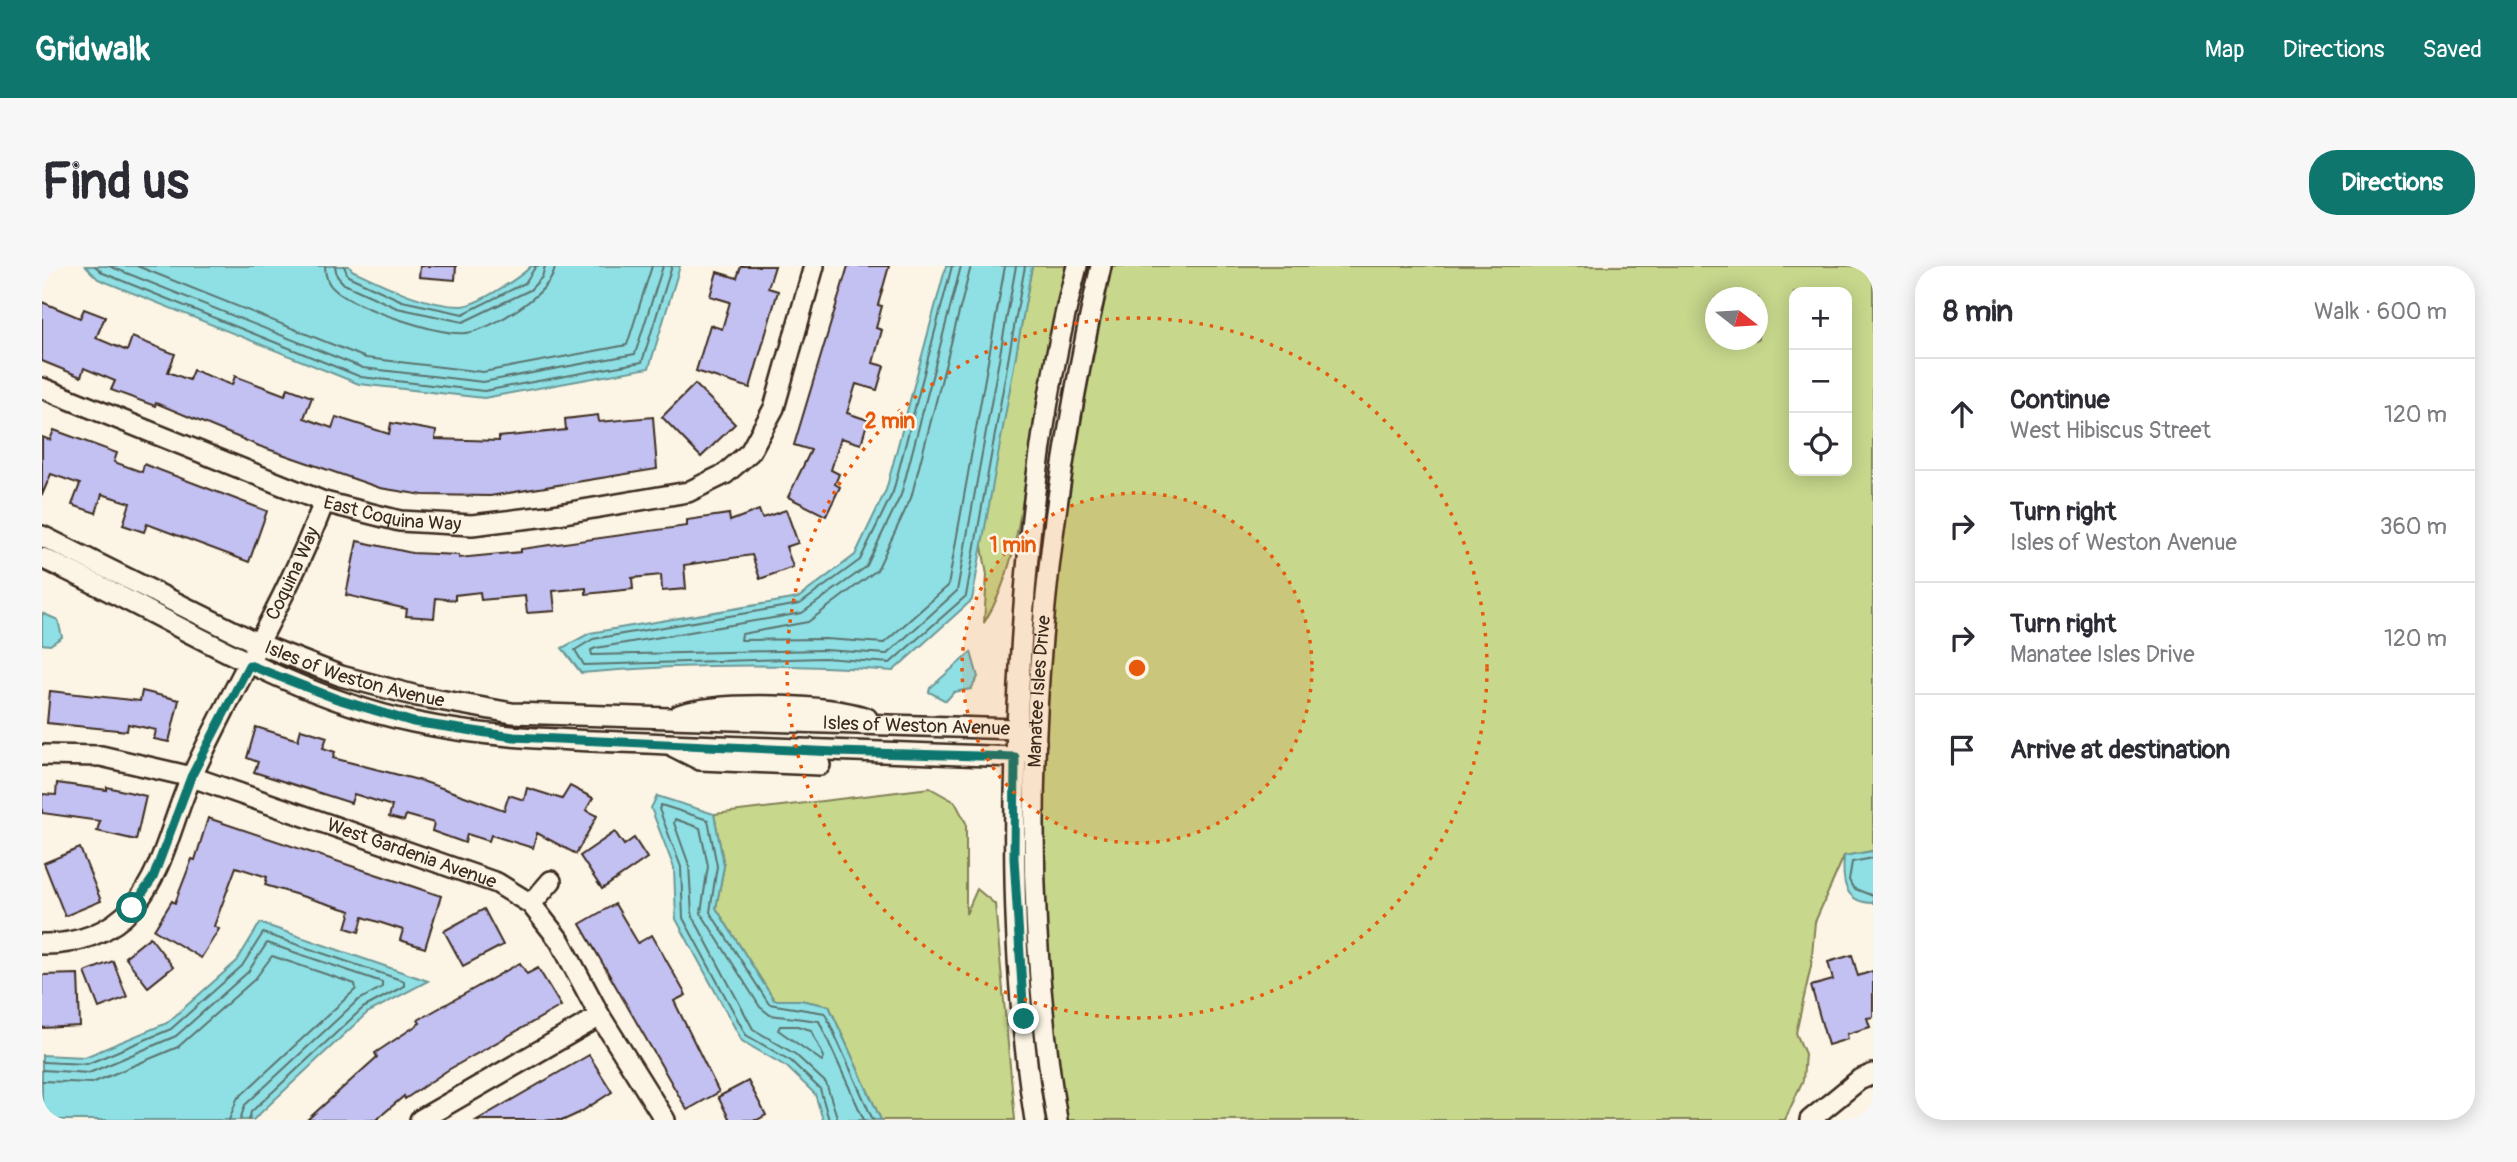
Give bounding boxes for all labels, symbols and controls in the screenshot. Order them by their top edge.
text: Gridwalk [35,29,150,70]
text: Map [2205,35,2245,64]
text: Directions [2283,35,2384,64]
text: Saved [2422,35,2482,64]
button: Directions [2309,150,2475,215]
text: Find us [42,152,189,213]
north arrow [1705,287,1768,350]
map controls [1789,287,1852,476]
button: + [1789,287,1852,350]
text: 8 min [1943,293,2013,330]
text: Walk · 600 m [2314,297,2447,326]
button: − [1789,350,1852,413]
text: Continue [2010,384,2110,416]
icon: ahead [1943,395,1981,433]
text: 120 m [2384,400,2447,429]
text: 2 min [865,408,915,435]
button: locate [1789,413,1852,476]
text: West Hibiscus Street [2010,416,2211,445]
street label: East Coquina Way [321,490,462,536]
text: Turn right [2010,496,2116,528]
icon: right [1943,507,1981,545]
text: 360 m [2380,512,2447,541]
street label: Coquina Way [260,523,325,624]
text: Isles of Weston Avenue [2010,528,2237,557]
text: 1 min [990,532,1037,559]
text: Turn right [2010,608,2116,640]
street label: Manatee Isles Drive [1023,614,1056,768]
icon: right [1943,619,1981,657]
text: 120 m [2384,624,2447,653]
street label: Isles of Weston Avenue [261,635,447,713]
text: Manatee Isles Drive [2010,640,2194,669]
centre of rings [1125,656,1149,680]
street label: Isles of Weston Avenue [822,711,1011,741]
icon: arrive [1943,731,1981,769]
text: Arrive at destination [2010,734,2230,766]
street label: West Gardenia Avenue [324,813,500,894]
route start [116,892,147,923]
route end [1008,1003,1039,1034]

